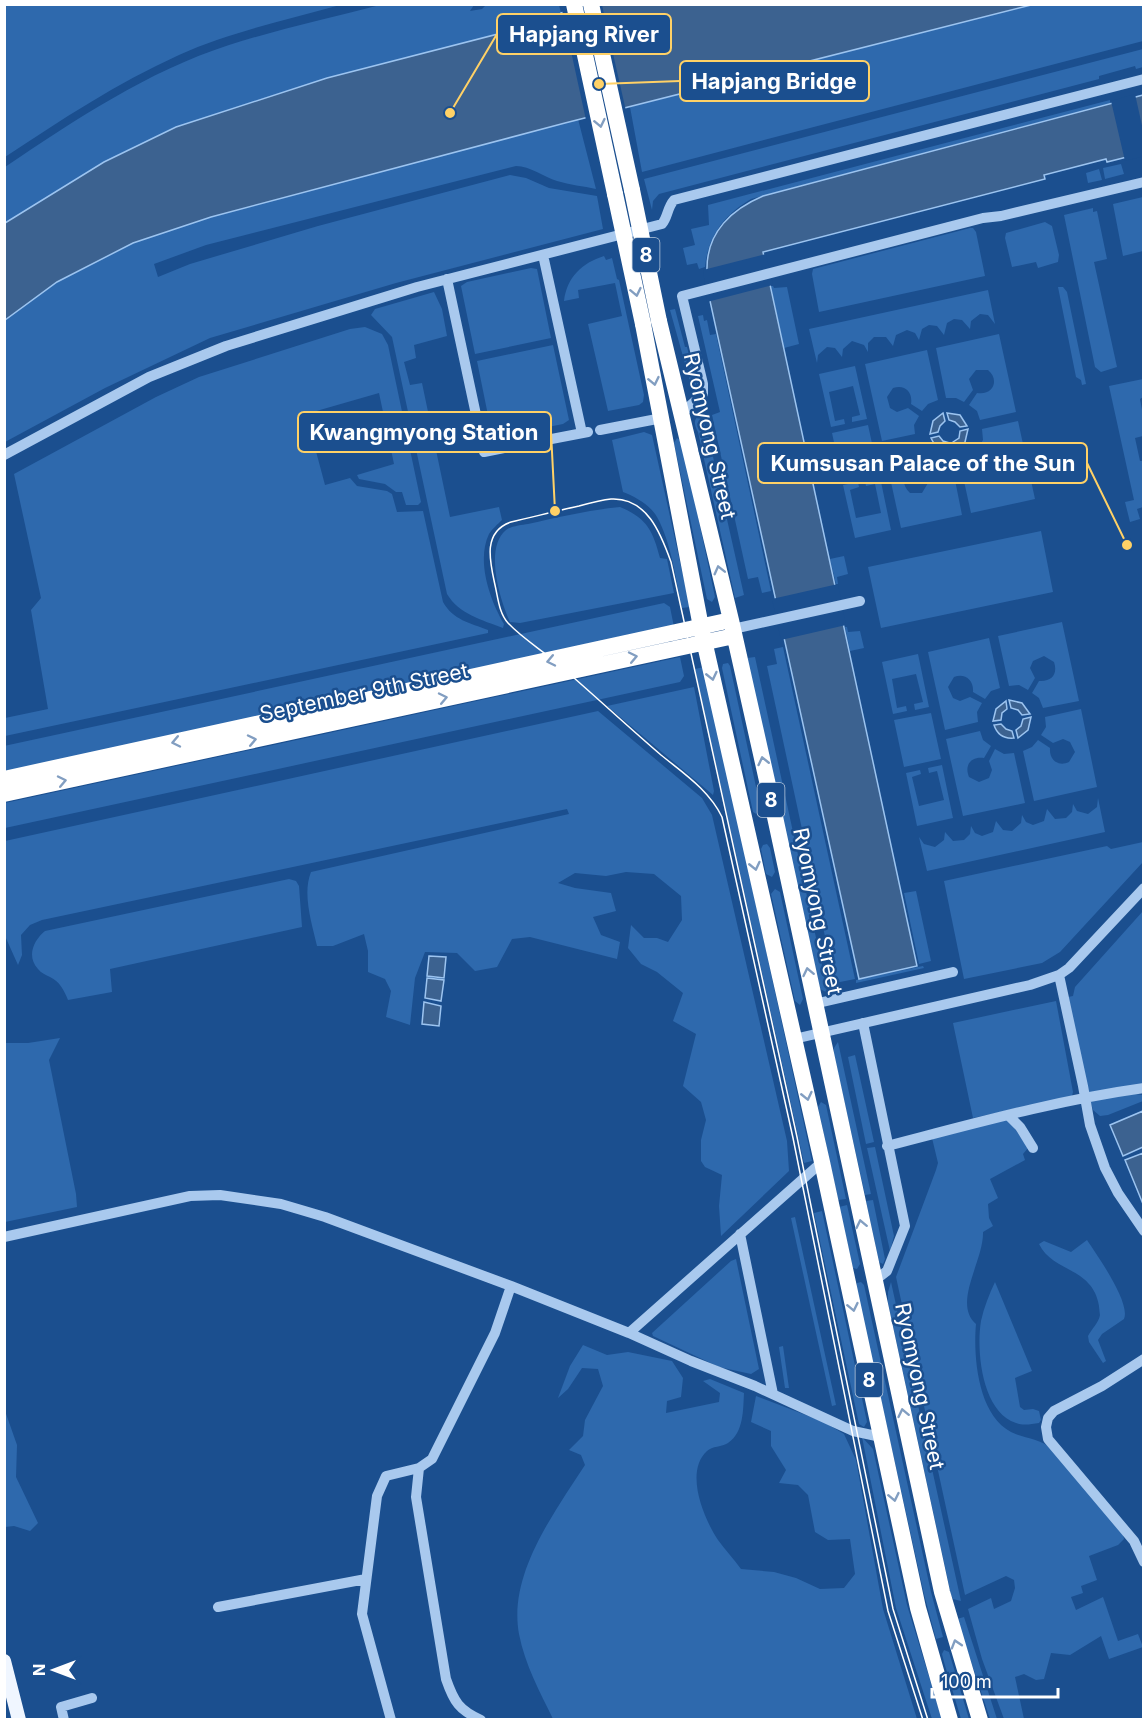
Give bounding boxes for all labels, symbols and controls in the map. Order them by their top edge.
callout: Hapjang River [497,14,671,54]
text: Hapjang River [509,21,659,47]
callout: Hapjang Bridge [680,61,869,101]
text: Hapjang Bridge [691,68,857,94]
one-way arrow [592,118,605,128]
road number: 8 [632,238,660,272]
one-way arrow [628,287,641,297]
street label: Ryomyong Street [679,350,741,522]
one-way arrow [647,376,660,386]
callout: Kwangmyong Station [298,412,551,452]
text: Kwangmyong Station [310,419,538,445]
callout: Kumsusan Palace of the Sun [758,443,1087,483]
text: Kumsusan Palace of the Sun [771,450,1076,476]
one-way arrow [713,566,726,576]
one-way arrow [628,651,638,664]
one-way arrow [546,653,556,666]
street label: September 9th Street [257,658,471,726]
one-way arrow [705,670,718,680]
one-way arrow [437,692,447,705]
one-way arrow [247,734,257,747]
one-way arrow [171,735,181,748]
one-way arrow [757,756,770,766]
one-way arrow [56,775,66,788]
road number: 8 [758,783,784,817]
street label: Ryomyong Street [788,825,848,997]
one-way arrow [748,861,761,871]
one-way arrow [802,967,815,977]
one-way arrow [800,1090,813,1100]
one-way arrow [856,1219,869,1229]
street label: Ryomyong Street [890,1300,950,1472]
one-way arrow [846,1301,859,1311]
road number: 8 [856,1363,882,1397]
one-way arrow [897,1408,910,1418]
one-way arrow [887,1492,900,1502]
one-way arrow [951,1639,963,1650]
north arrow [24,1640,84,1700]
scale bar [932,1661,1058,1699]
text: N [29,1664,49,1676]
text: 100 m [941,1671,992,1692]

